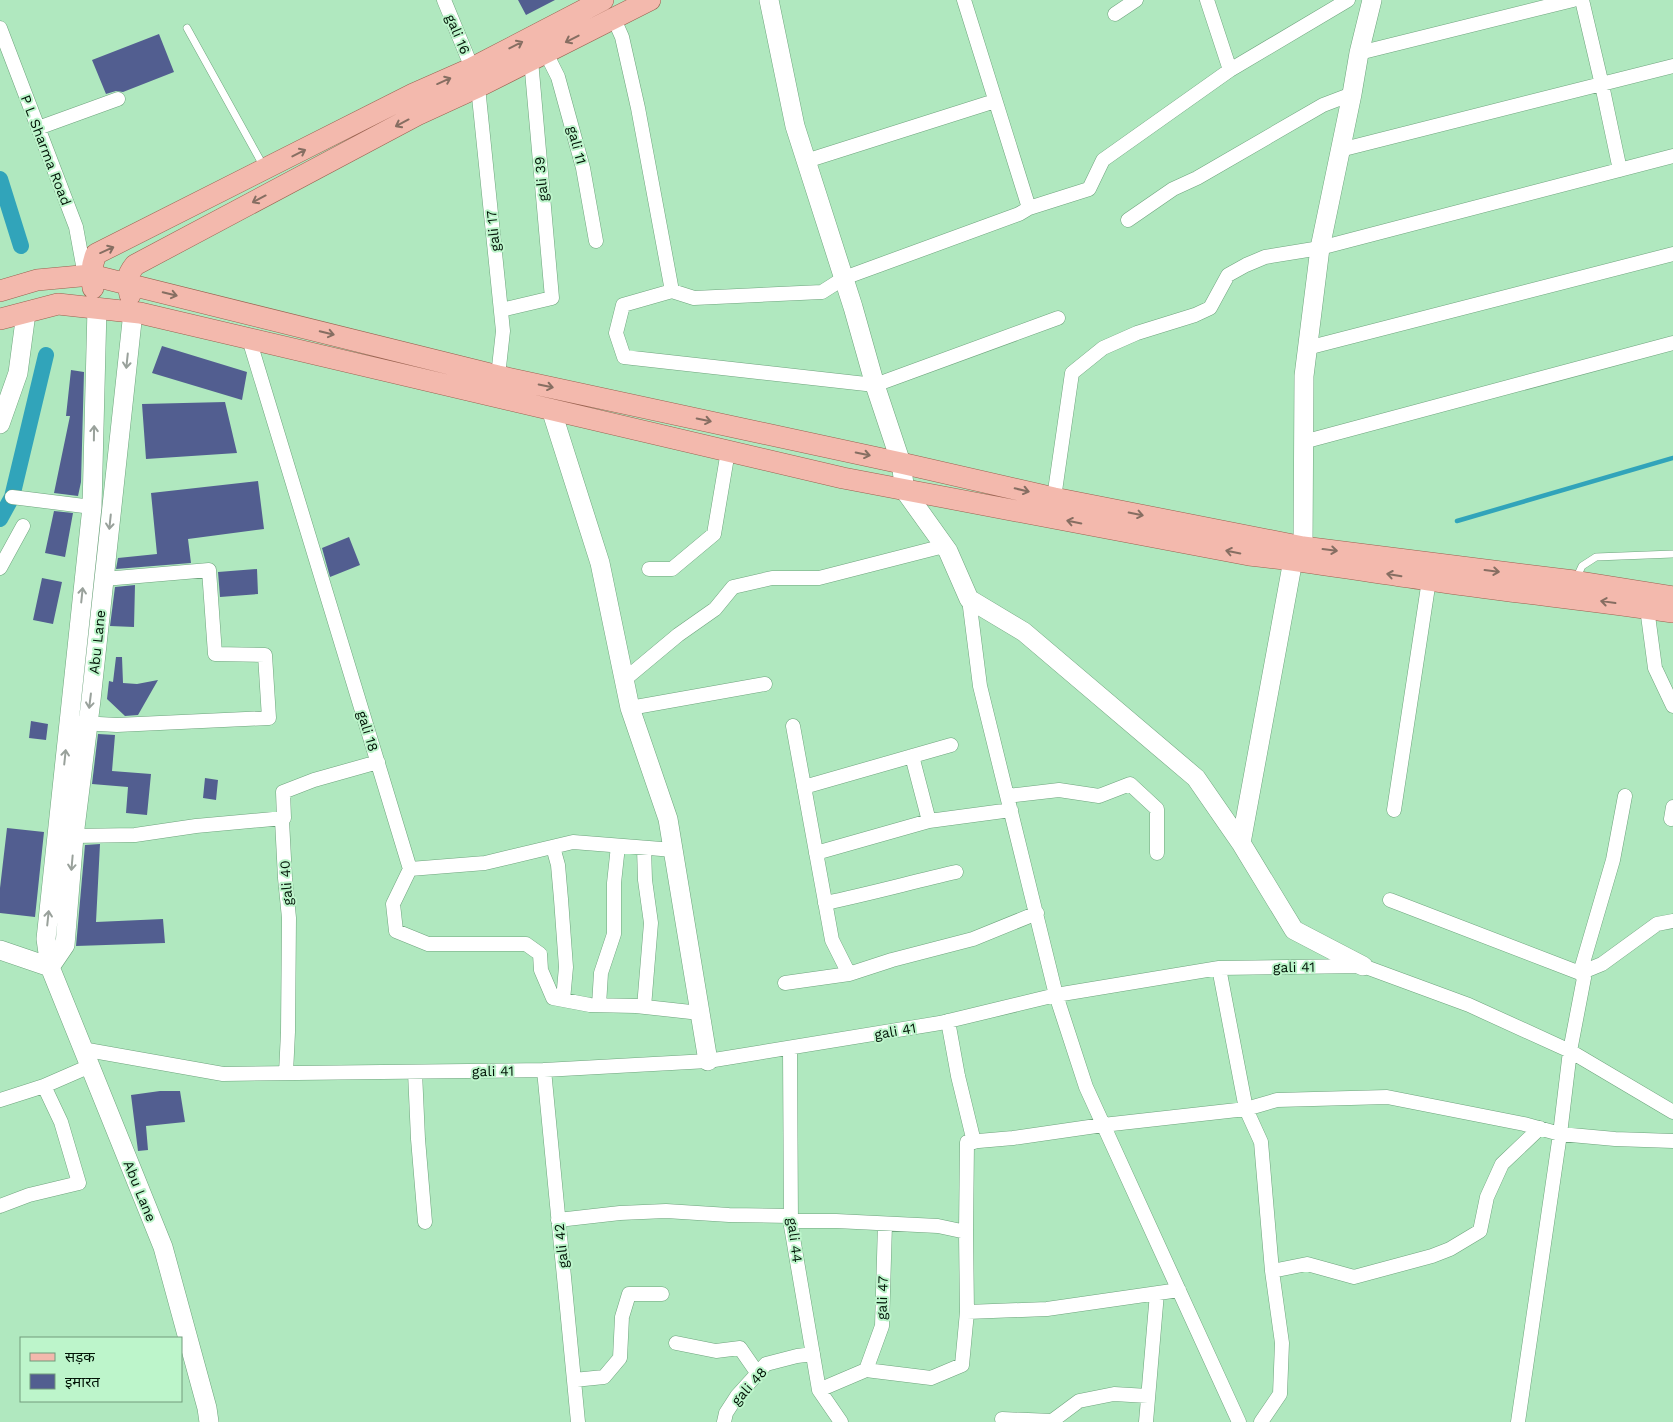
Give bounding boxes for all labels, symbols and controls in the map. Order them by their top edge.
street label: gali 16 [442,12,474,56]
one-way arrow [565,34,580,44]
one-way arrow [508,40,523,49]
one-way arrow [436,75,451,85]
street label: P L Sharma Road [18,93,74,207]
one-way arrow [395,119,410,128]
street label: gali 11 [564,124,590,166]
one-way arrow [291,148,306,158]
street label: gali 39 [531,156,551,202]
one-way arrow [251,194,266,204]
street label: gali 17 [483,210,503,252]
one-way arrow [99,244,114,254]
one-way arrow [161,289,177,299]
one-way arrow [319,329,335,338]
one-way arrow [123,353,132,369]
one-way arrow [537,382,553,391]
one-way arrow [696,416,712,425]
one-way arrow [89,425,98,441]
one-way arrow [855,450,871,460]
one-way arrow [1013,486,1029,495]
one-way arrow [1128,510,1144,519]
one-way arrow [105,514,115,530]
one-way arrow [1066,516,1082,526]
one-way arrow [1322,545,1338,555]
one-way arrow [1226,547,1242,556]
one-way arrow [1483,566,1499,576]
one-way arrow [1387,570,1403,580]
one-way arrow [78,587,87,603]
one-way arrow [1600,597,1616,607]
street label: Abu Lane [86,609,108,675]
one-way arrow [85,693,95,709]
street label: gali 18 [354,709,382,753]
one-way arrow [60,749,70,765]
one-way arrow [67,854,77,870]
street label: gali 40 [276,860,296,906]
one-way arrow [43,911,53,927]
street label: gali 41 [1273,959,1315,975]
street label: gali 41 [873,1019,917,1043]
street label: gali 41 [472,1063,514,1079]
street label: Abu Lane [121,1158,159,1224]
street label: gali 44 [784,1217,806,1263]
street label: gali 42 [551,1223,571,1269]
street label: gali 47 [873,1276,891,1320]
legend [20,1337,182,1402]
text: सड़क [65,1348,95,1366]
street label: gali 48 [728,1364,770,1408]
text: इमारत [65,1373,100,1391]

